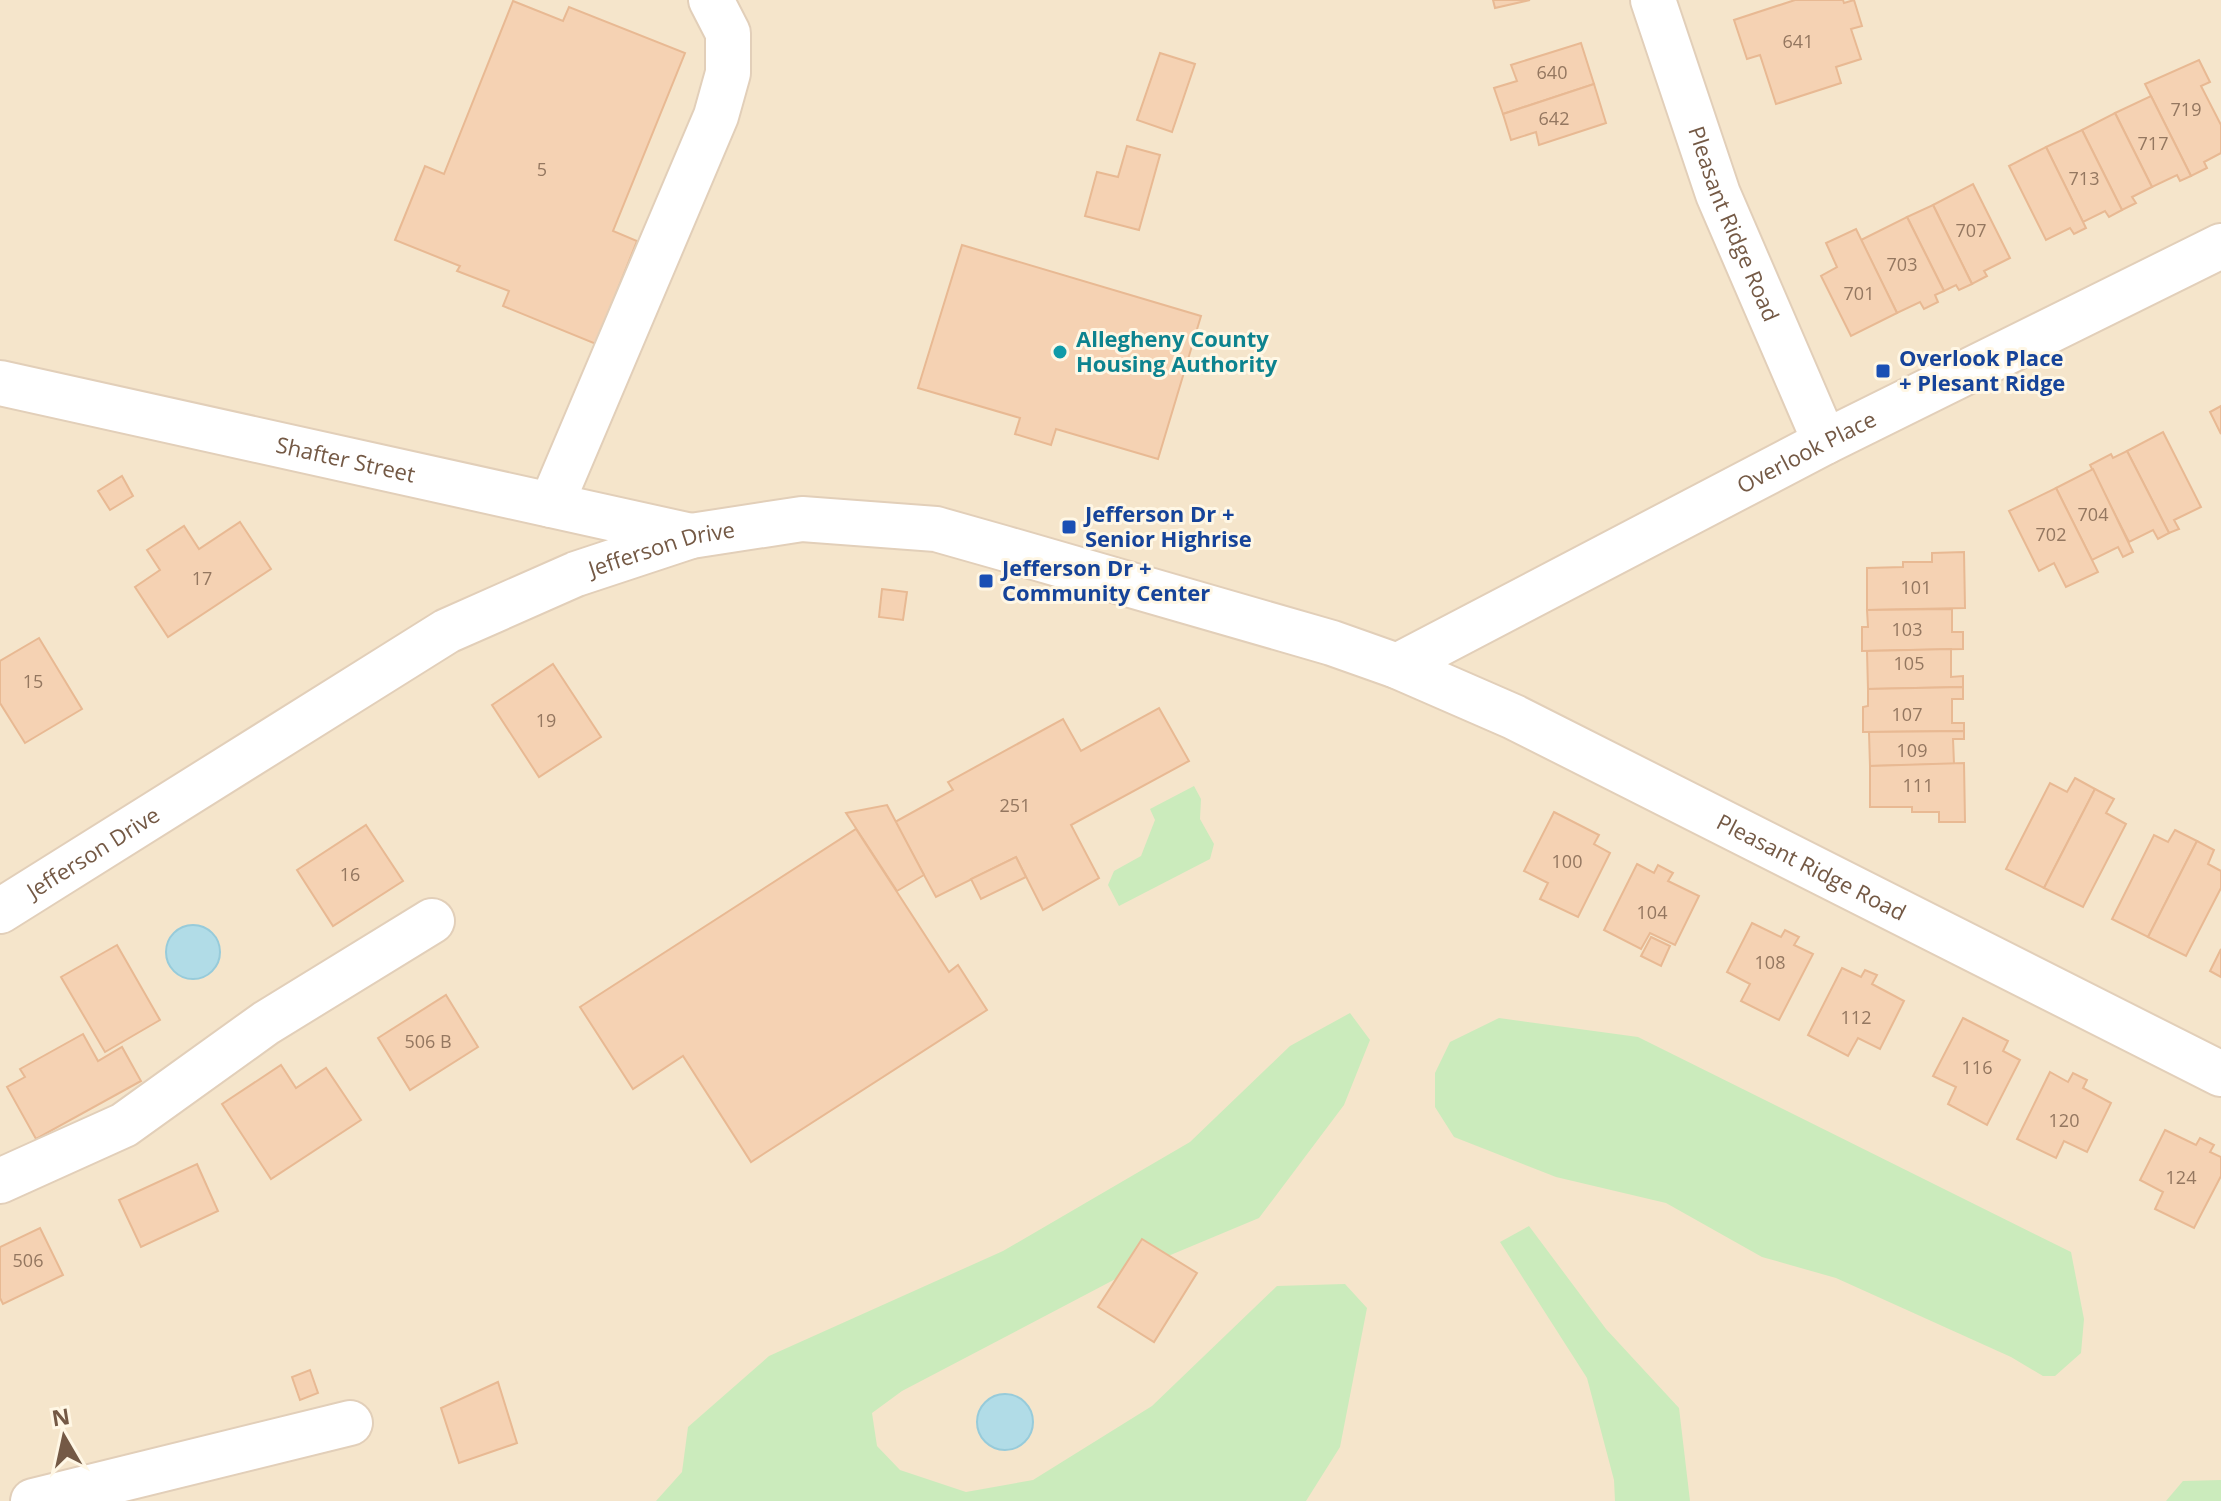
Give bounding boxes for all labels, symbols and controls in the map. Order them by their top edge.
house number: 641 [1783,29,1813,53]
house number: 640 [1537,60,1567,84]
house number: 719 [2171,97,2201,121]
house number: 642 [1539,106,1569,130]
street label: Pleasant Ridge Road [1682,122,1787,326]
house number: 717 [2138,131,2168,155]
house number: 5 [537,157,547,181]
house number: 713 [2069,166,2099,190]
house number: 707 [1956,218,1986,242]
house number: 703 [1887,252,1917,276]
house number: 701 [1844,281,1874,305]
place label: Allegheny County Housing Authority [1076,323,1278,378]
place label: Overlook Place + Plesant Ridge [1899,342,2065,397]
marker: Allegheny County Housing Authority [1051,343,1069,361]
marker: Overlook Place + Plesant Ridge [1874,362,1892,380]
street label: Overlook Place [1731,403,1881,500]
street label: Shafter Street [273,429,418,489]
place label: Jefferson Dr + Senior Highrise [1083,498,1252,553]
house number: 704 [2078,502,2108,526]
street label: Jefferson Drive [582,514,737,584]
marker: Jefferson Dr + Senior Highrise [1060,518,1078,536]
house number: 702 [2036,522,2066,546]
place label: Jefferson Dr + Community Center [1000,552,1210,607]
house number: 17 [192,566,212,590]
marker: Jefferson Dr + Community Center [977,572,995,590]
house number: 101 [1901,575,1931,599]
house number: 103 [1892,617,1922,641]
house number: 105 [1894,651,1924,675]
house number: 15 [23,669,43,693]
house number: 107 [1892,702,1922,726]
house number: 19 [536,708,556,732]
house number: 109 [1897,738,1927,762]
house number: 111 [1903,773,1933,797]
house number: 251 [1000,793,1030,817]
street label: Jefferson Drive [19,799,165,906]
street label: Pleasant Ridge Road [1712,806,1912,927]
house number: 100 [1552,849,1582,873]
house number: 16 [340,862,360,886]
house number: 104 [1637,900,1667,924]
house number: 108 [1755,950,1785,974]
house number: 112 [1841,1005,1871,1029]
house number: 506 B [404,1029,452,1053]
house number: 116 [1962,1055,1992,1079]
house number: 120 [2049,1108,2079,1132]
house number: 124 [2166,1165,2196,1189]
house number: 506 [13,1248,43,1272]
north arrow [24,1397,104,1477]
text: N [50,1400,72,1432]

